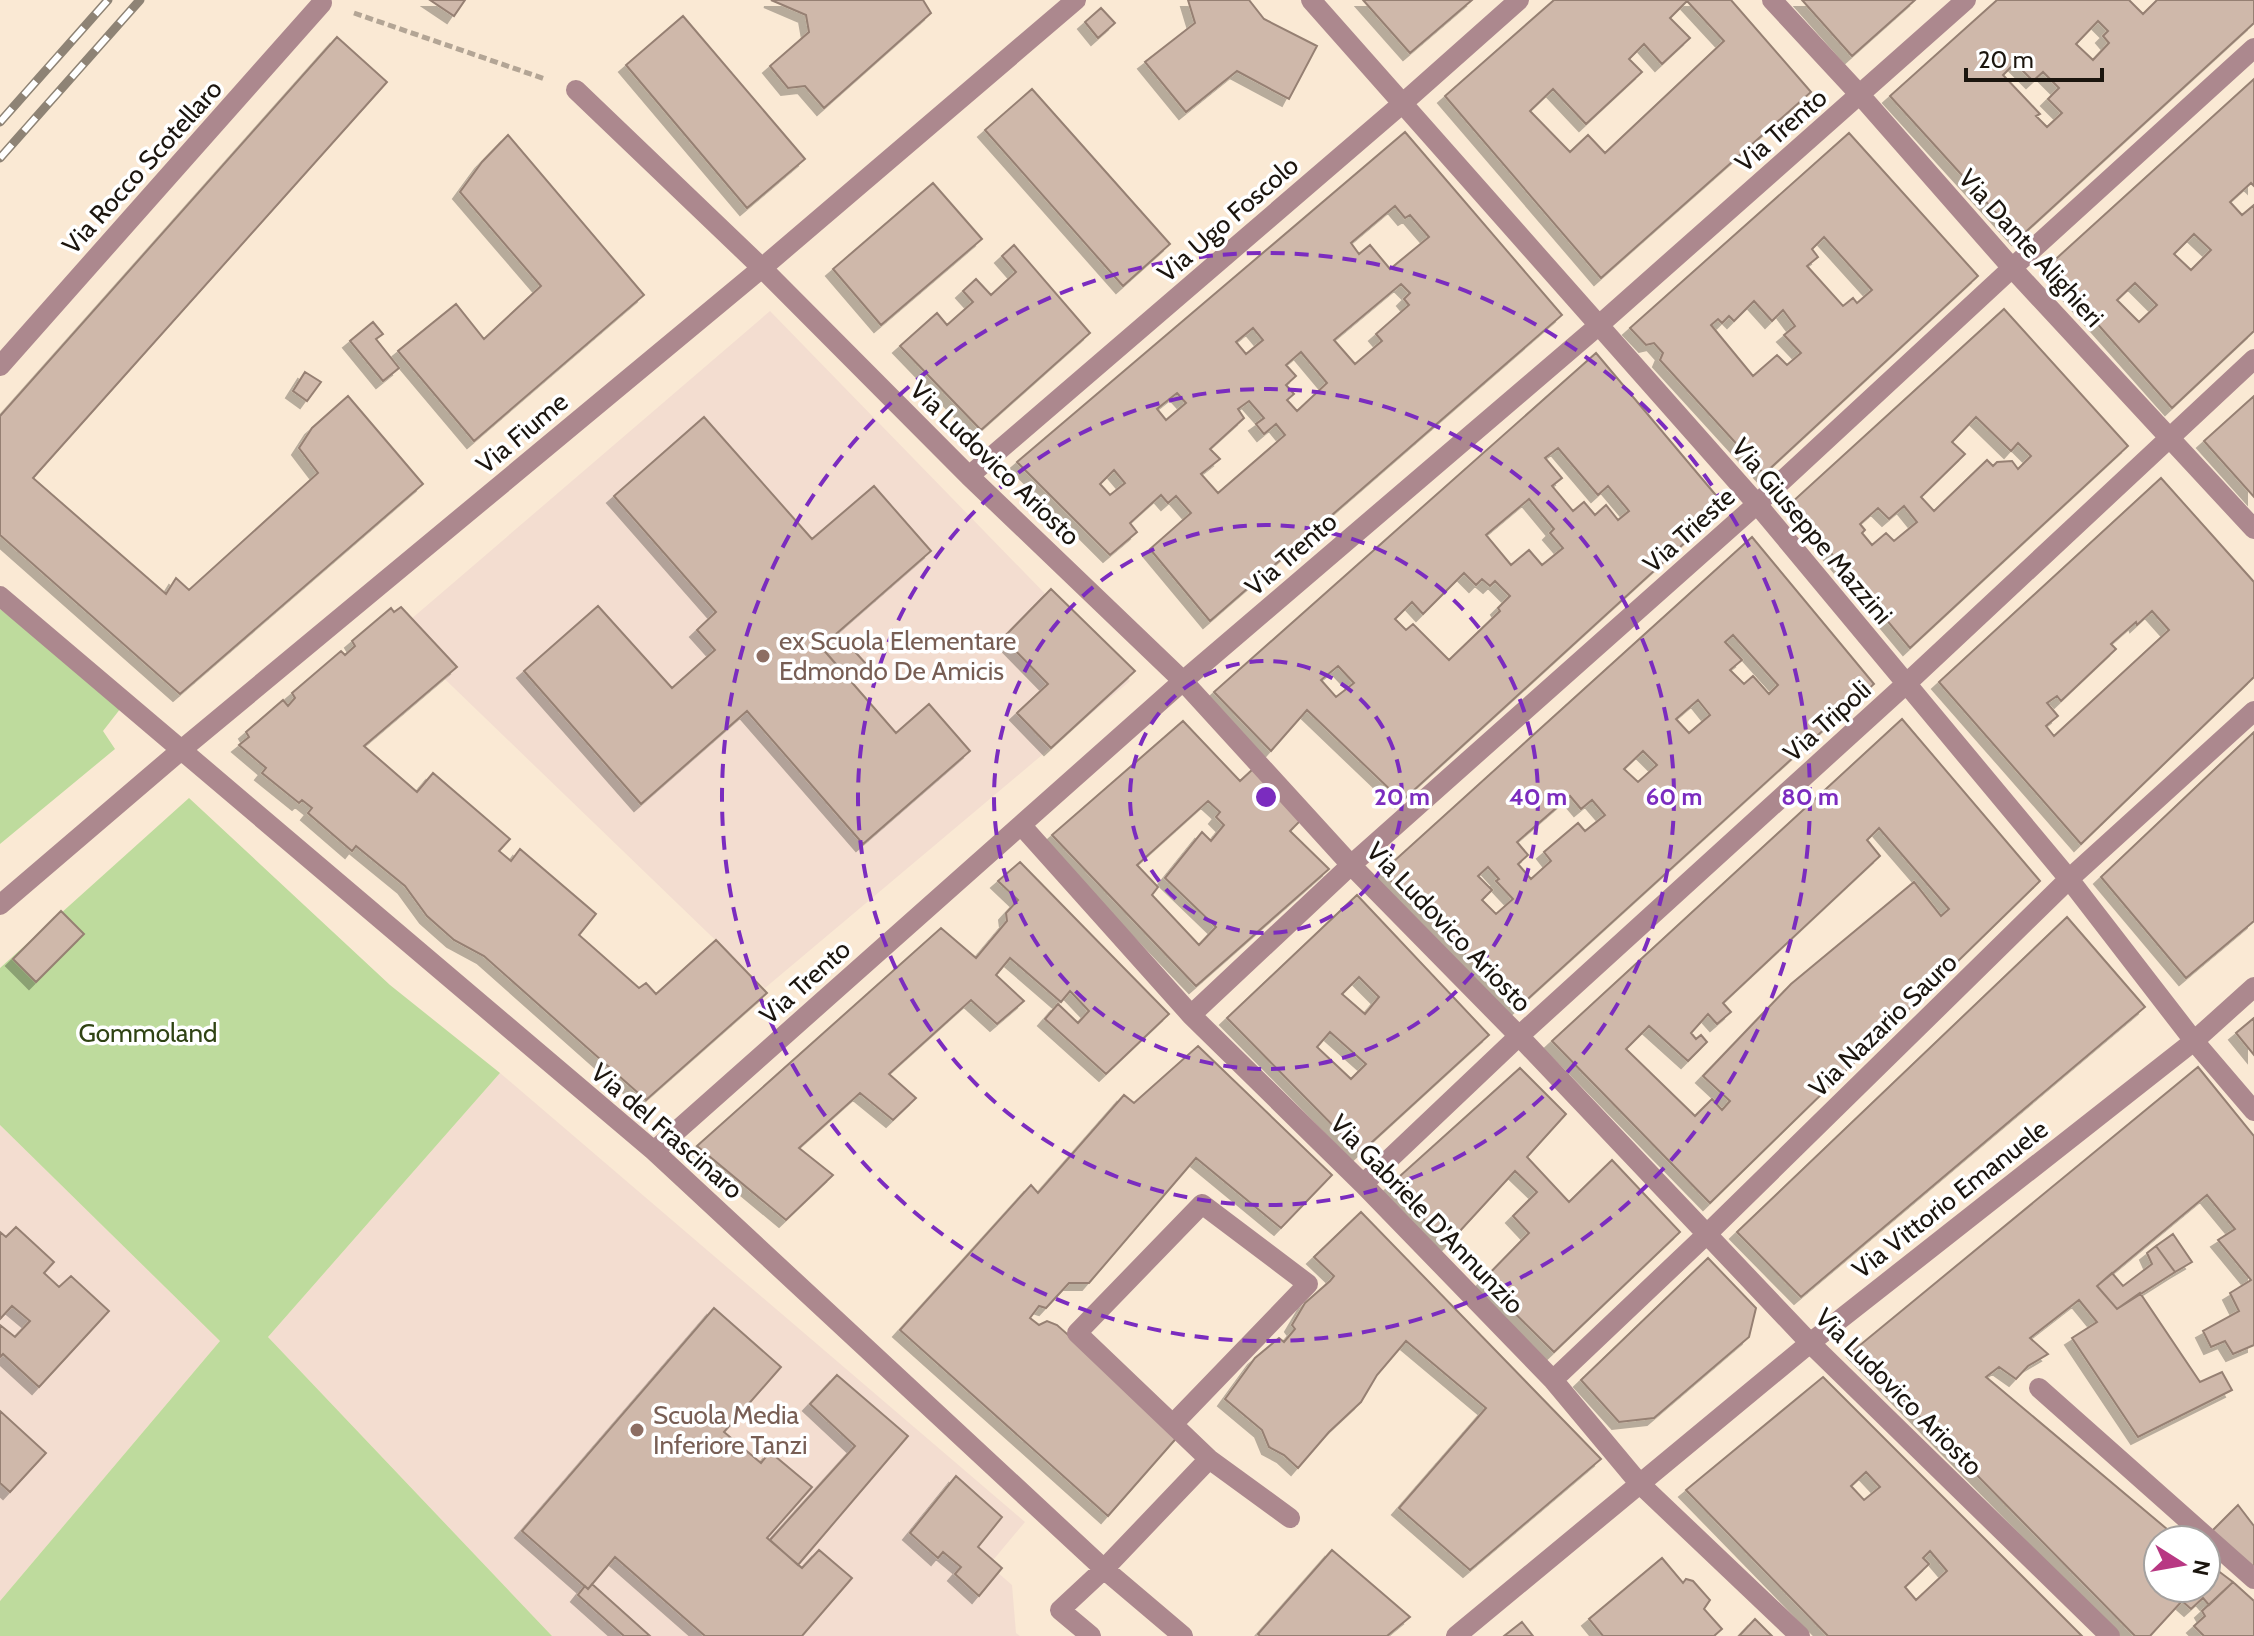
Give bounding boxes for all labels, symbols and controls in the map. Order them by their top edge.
scale bar [1966,32,2102,82]
text: 20 m [1978,45,2034,74]
street label: Via Rocco Scotellaro [55,73,229,261]
street label: Via Trento [1729,82,1833,178]
street label: Via Ugo Foscolo [1151,149,1305,289]
street label: Via Dante Alighieri [1952,163,2110,333]
street label: Via Ludovico Ariosto [903,374,1087,552]
street label: Via Fiume [470,386,574,480]
street label: Via Giuseppe Mazzini [1725,431,1899,631]
street label: Via Trieste [1637,481,1741,579]
street label: Via Trento [1239,506,1343,602]
place label: ex Scuola Elementare Edmondo De Amicis [779,625,1016,687]
marker: ex Scuola Elementare Edmondo De Amicis [754,647,772,665]
street label: Via Tripoli [1777,673,1877,769]
text: 20 m [1374,782,1430,811]
text: 40 m [1509,782,1567,811]
text: 60 m [1646,782,1702,811]
text: 80 m [1781,782,1839,811]
centre of rings [1252,783,1280,811]
street label: Via Ludovico Ariosto [1360,835,1538,1019]
street label: Via Trento [753,933,857,1031]
street label: Via Nazario Sauro [1802,946,1964,1104]
park label: Gommoland [78,1017,218,1049]
street label: Via del Frascinaro [585,1056,749,1206]
street label: Via Gabriele D'Annunzio [1323,1108,1531,1320]
street label: Via Vittorio Emanuele [1846,1113,2054,1285]
street label: Via Ludovico Ariosto [1809,1302,1989,1482]
place label: Scuola Media Inferiore Tanzi [653,1399,808,1461]
marker: Scuola Media Inferiore Tanzi [628,1421,646,1439]
north arrow [2142,1524,2222,1604]
text: N [2186,1558,2216,1578]

